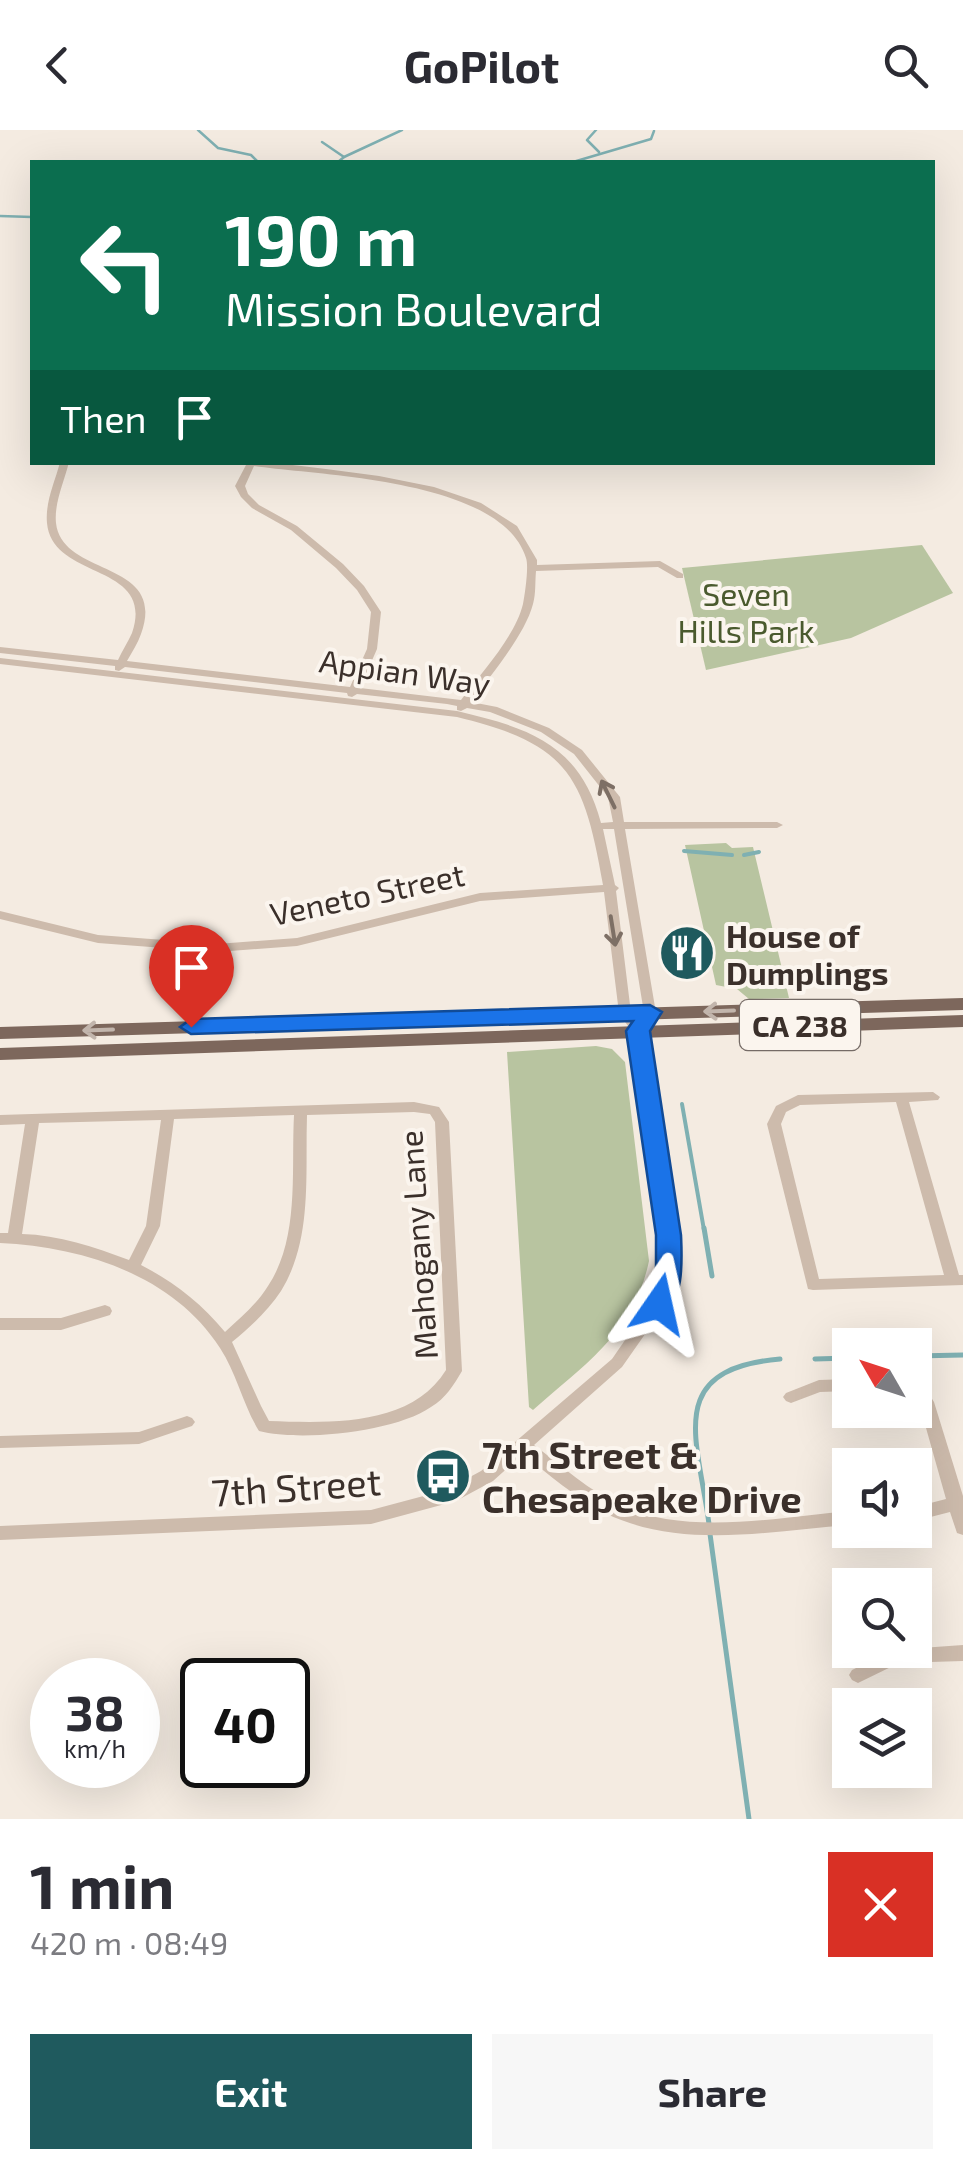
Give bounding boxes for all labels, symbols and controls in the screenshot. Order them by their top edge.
icon: back [30,38,85,93]
text: GoPilot [404,38,559,92]
icon: search [878,38,933,93]
text: 190 m [225,196,418,280]
icon: left [60,200,190,330]
text: Mission Boulevard [225,281,602,335]
icon: arrive [167,390,222,445]
text: Then [60,395,147,441]
park label: Seven Hills Park [677,574,815,649]
street label: Appian Way [317,640,493,702]
one-way arrow [598,779,617,809]
street label: Veneto Street [266,854,468,932]
one-way arrow [604,914,623,947]
place label: House of Dumplings [726,916,888,991]
restaurant icon: House of Dumplings [657,923,717,983]
pin [149,925,234,1028]
icon: arrive [164,940,219,995]
road number: CA 238 [740,1000,860,1050]
one-way arrow [704,1001,736,1020]
one-way arrow [82,1020,114,1039]
street label: Mahogany Lane [390,1129,444,1361]
position arrow [607,1252,711,1356]
north arrow [832,1328,932,1428]
map controls [832,1328,932,1788]
place label: 7th Street & Chesapeake Drive [482,1431,802,1521]
bus stop icon: 7th Street & Chesapeake Drive [413,1446,473,1506]
button: sound [832,1448,932,1548]
street label: 7th Street [210,1457,382,1515]
button: search [832,1568,932,1668]
speed limit sign: 40 [180,1658,310,1788]
text: 38 [65,1681,125,1741]
button: layers [832,1688,932,1788]
text: km/h [64,1733,126,1763]
text: 1 min [30,1849,174,1921]
button: close [828,1852,933,1957]
text: 420 m · 08:49 [30,1923,228,1961]
button: Exit [30,2034,472,2149]
button: Share [492,2034,933,2149]

